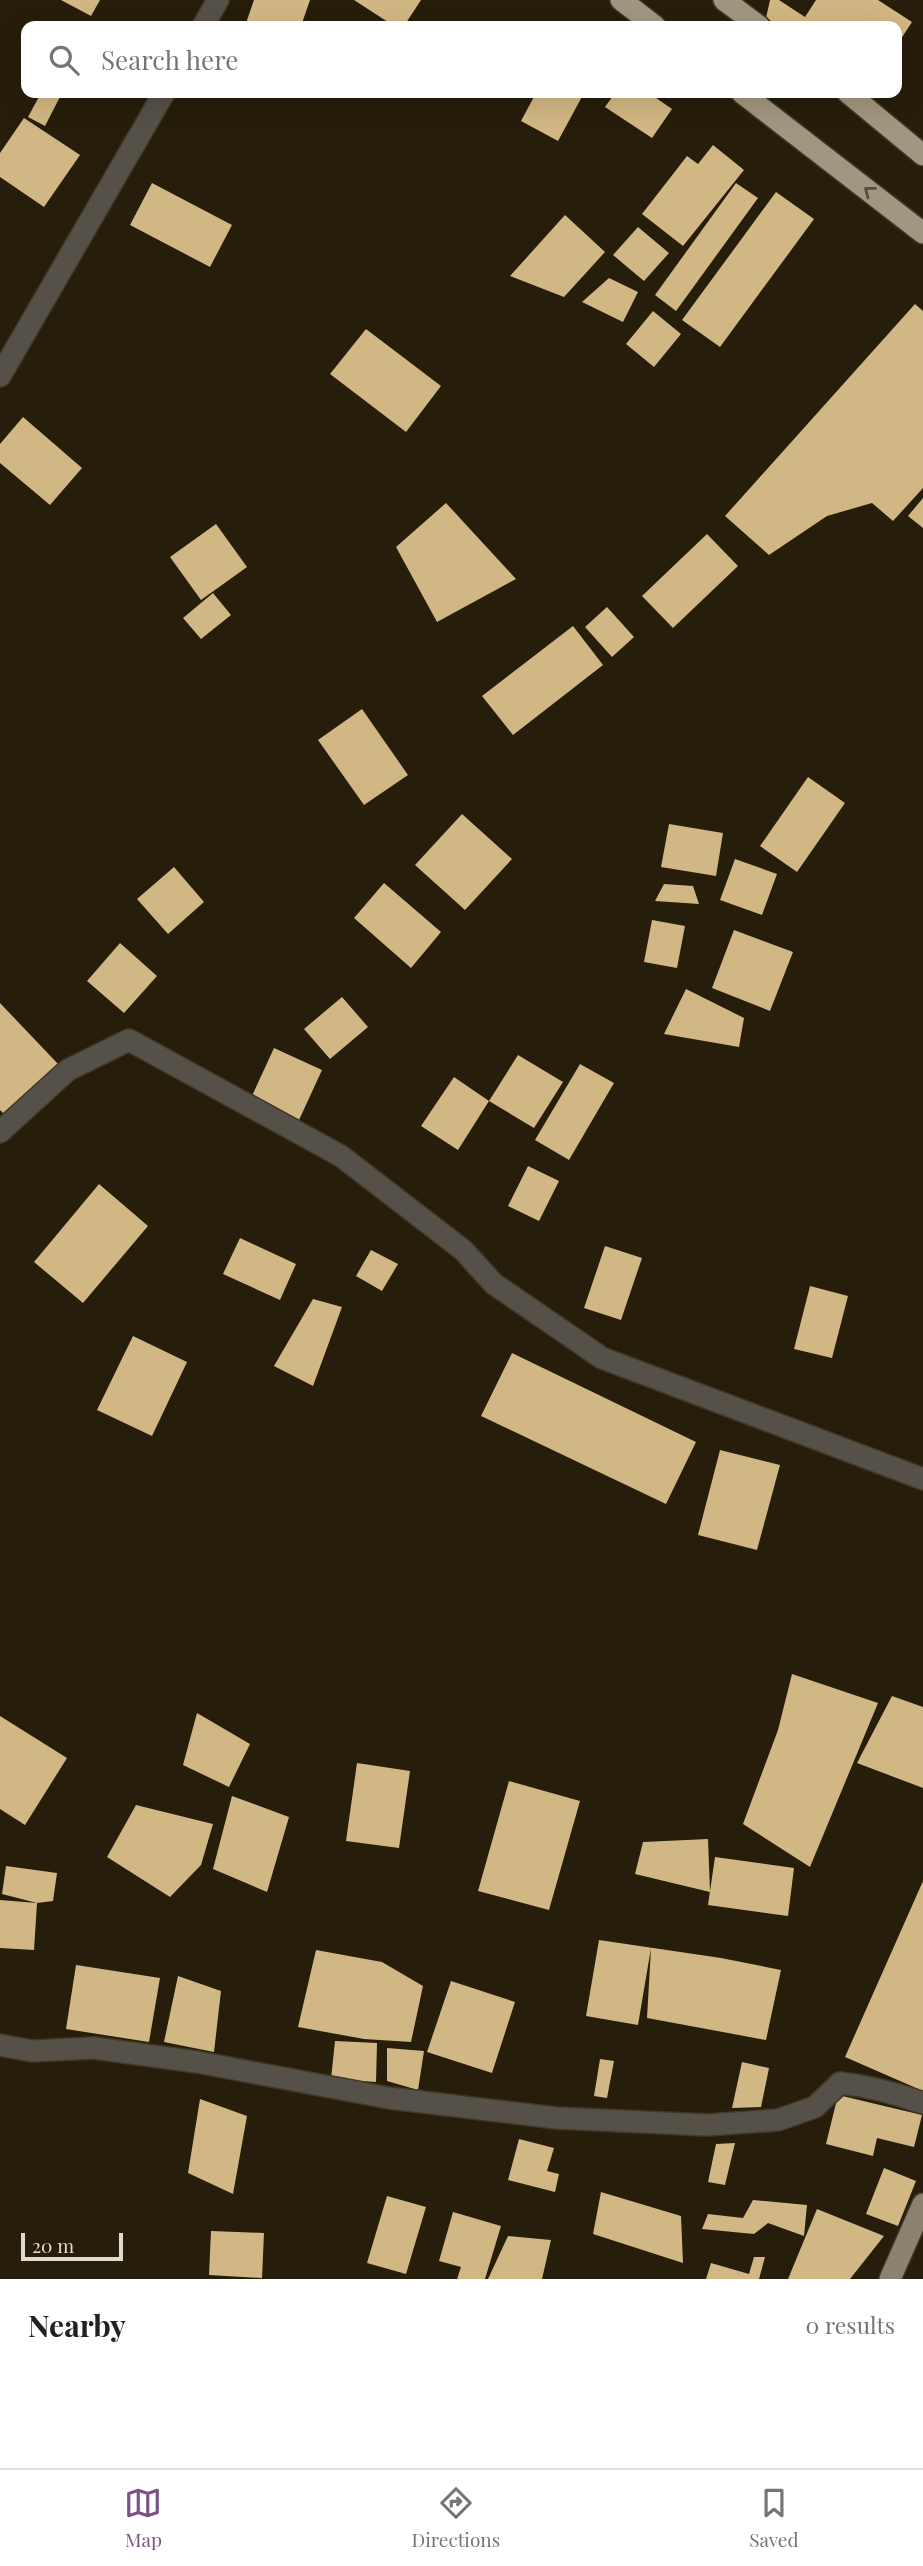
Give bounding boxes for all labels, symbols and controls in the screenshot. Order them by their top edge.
search box [21,21,902,98]
icon: search [45,41,83,79]
text: Search here [101,42,238,77]
one-way arrow [864,187,877,200]
scale bar [21,2230,122,2262]
text: 20 m [32,2232,74,2258]
text: Nearby [28,2305,126,2345]
text: 0 results [805,2309,895,2340]
tab: Map [124,2484,162,2552]
tab: Directions [411,2484,500,2552]
tab: Saved [749,2484,799,2552]

